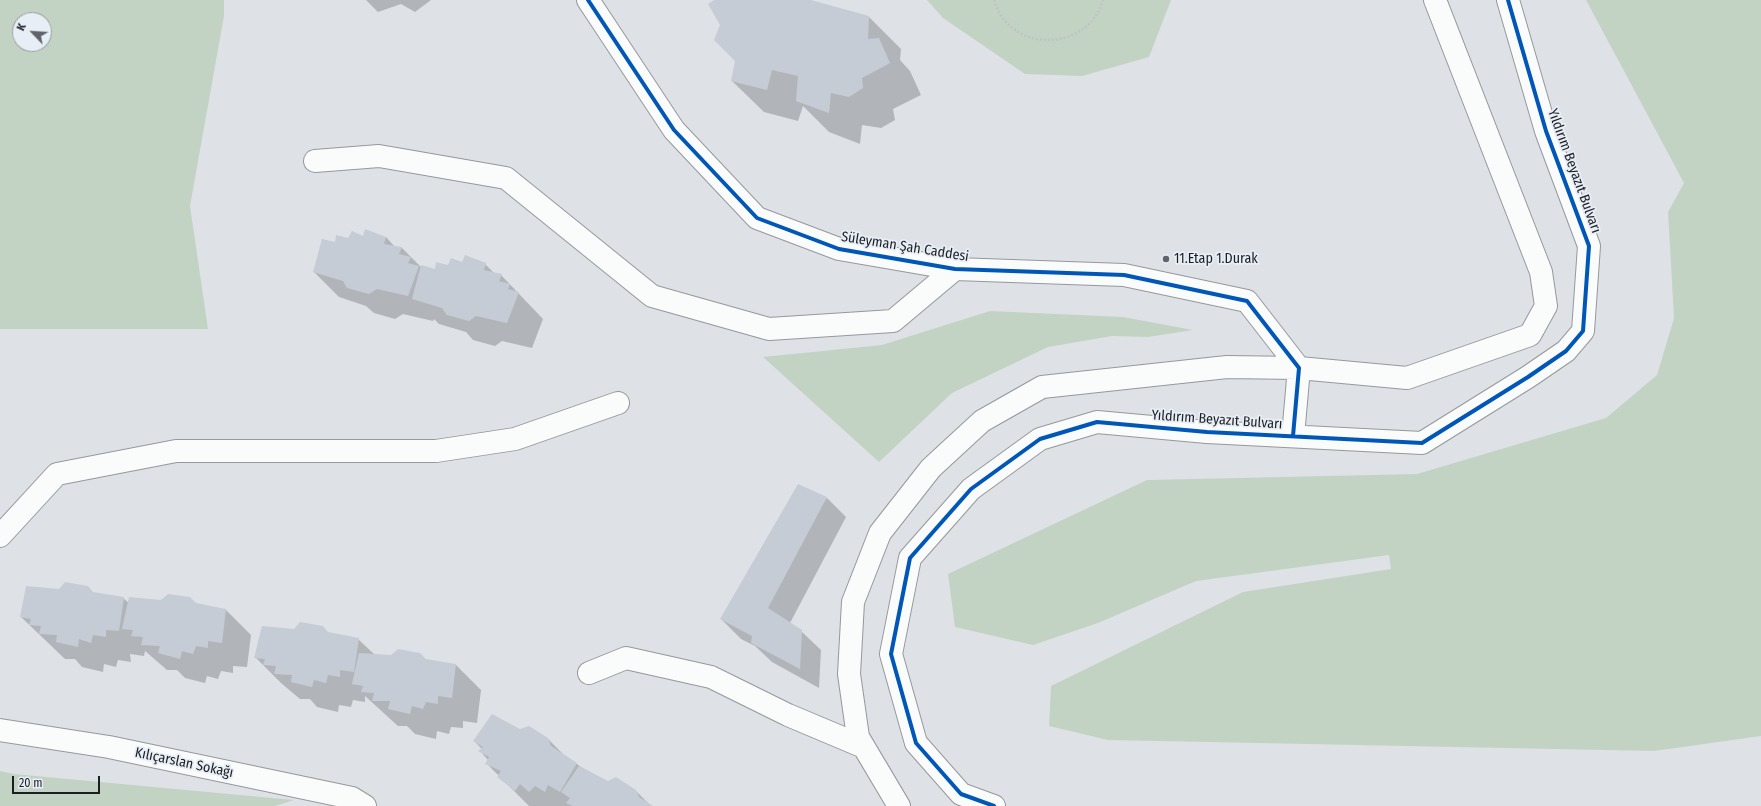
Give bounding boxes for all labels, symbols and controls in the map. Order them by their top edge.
north arrow [12,12,52,52]
text: K [14,21,29,33]
street label: Yıldırım Beyazıt Bulvarı [1544,107,1604,235]
street label: Süleyman Şah Caddesi [840,229,970,265]
place label: 11.Etap 1.Durak [1174,251,1258,267]
marker: 11.Etap 1.Durak [1161,254,1171,264]
street label: Yıldırım Beyazıt Bulvarı [1151,407,1283,433]
street label: Kılıçarslan Sokağı [133,744,235,782]
scale bar [14,768,102,794]
text: 20 m [19,776,43,790]

